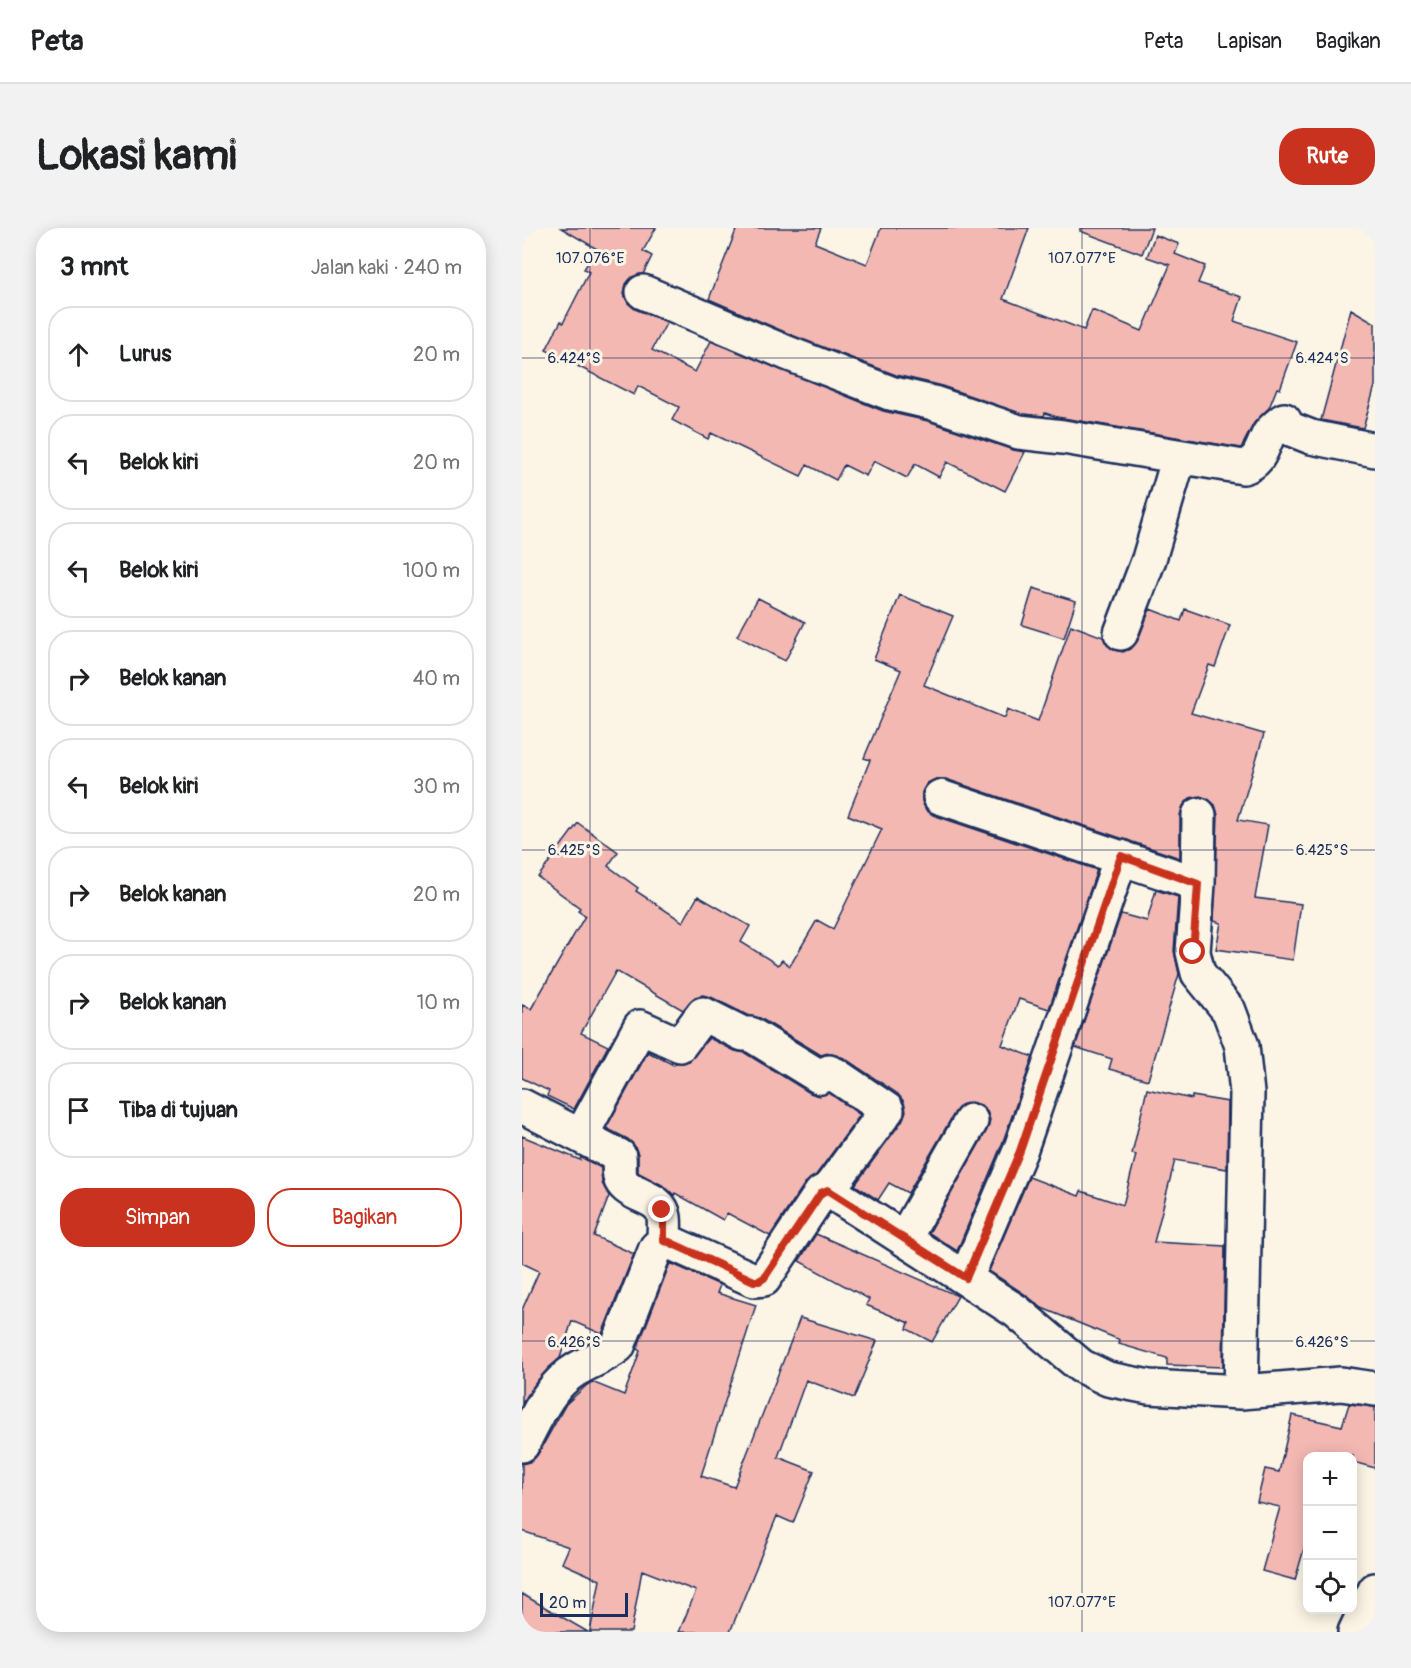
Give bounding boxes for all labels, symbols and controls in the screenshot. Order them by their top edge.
text: Peta [30,24,84,59]
text: Peta [1143,28,1184,55]
text: Lapisan [1217,28,1282,55]
text: Bagikan [1315,28,1381,55]
button: Rute [1279,128,1375,185]
text: Lokasi kami [36,130,236,182]
text: 107.076°E [556,249,624,268]
text: 107.077°E [1048,249,1116,268]
text: 3 mnt [60,251,128,283]
text: Jalan kaki · 240 m [311,255,462,280]
icon: ahead [62,338,95,371]
text: Lurus [119,340,171,368]
text: 20 m [413,342,460,367]
text: 6.424°S [547,349,601,368]
text: 6.424°S [1295,349,1349,368]
icon: left [62,446,95,479]
text: Belok kiri [119,448,198,476]
text: 20 m [413,450,460,475]
icon: left [62,554,95,587]
text: Belok kiri [119,556,198,584]
text: 100 m [403,558,460,583]
icon: right [62,662,95,695]
text: Belok kanan [119,664,227,692]
text: 40 m [413,666,460,691]
icon: left [62,770,95,803]
text: Belok kiri [119,772,198,800]
text: 30 m [413,774,460,799]
text: 6.425°S [548,841,600,860]
text: 6.425°S [1296,841,1348,860]
icon: right [62,878,95,911]
text: Belok kanan [119,880,227,908]
text: 20 m [413,882,460,907]
route start [1179,938,1205,964]
icon: right [62,986,95,1019]
text: Belok kanan [119,988,227,1016]
text: 10 m [416,990,460,1015]
icon: arrive [62,1094,95,1127]
text: Tiba di tujuan [119,1096,238,1124]
button: Simpan [60,1188,255,1247]
button: Bagikan [267,1188,462,1247]
route end [648,1196,674,1222]
text: 6.426°S [547,1333,601,1352]
text: 6.426°S [1295,1333,1349,1352]
map controls [1303,1452,1357,1614]
button: + [1303,1452,1357,1506]
button: − [1303,1506,1357,1560]
button: locate [1303,1560,1357,1614]
scale bar [540,1590,628,1618]
text: 20 m [549,1593,587,1613]
text: 107.077°E [1048,1593,1116,1612]

